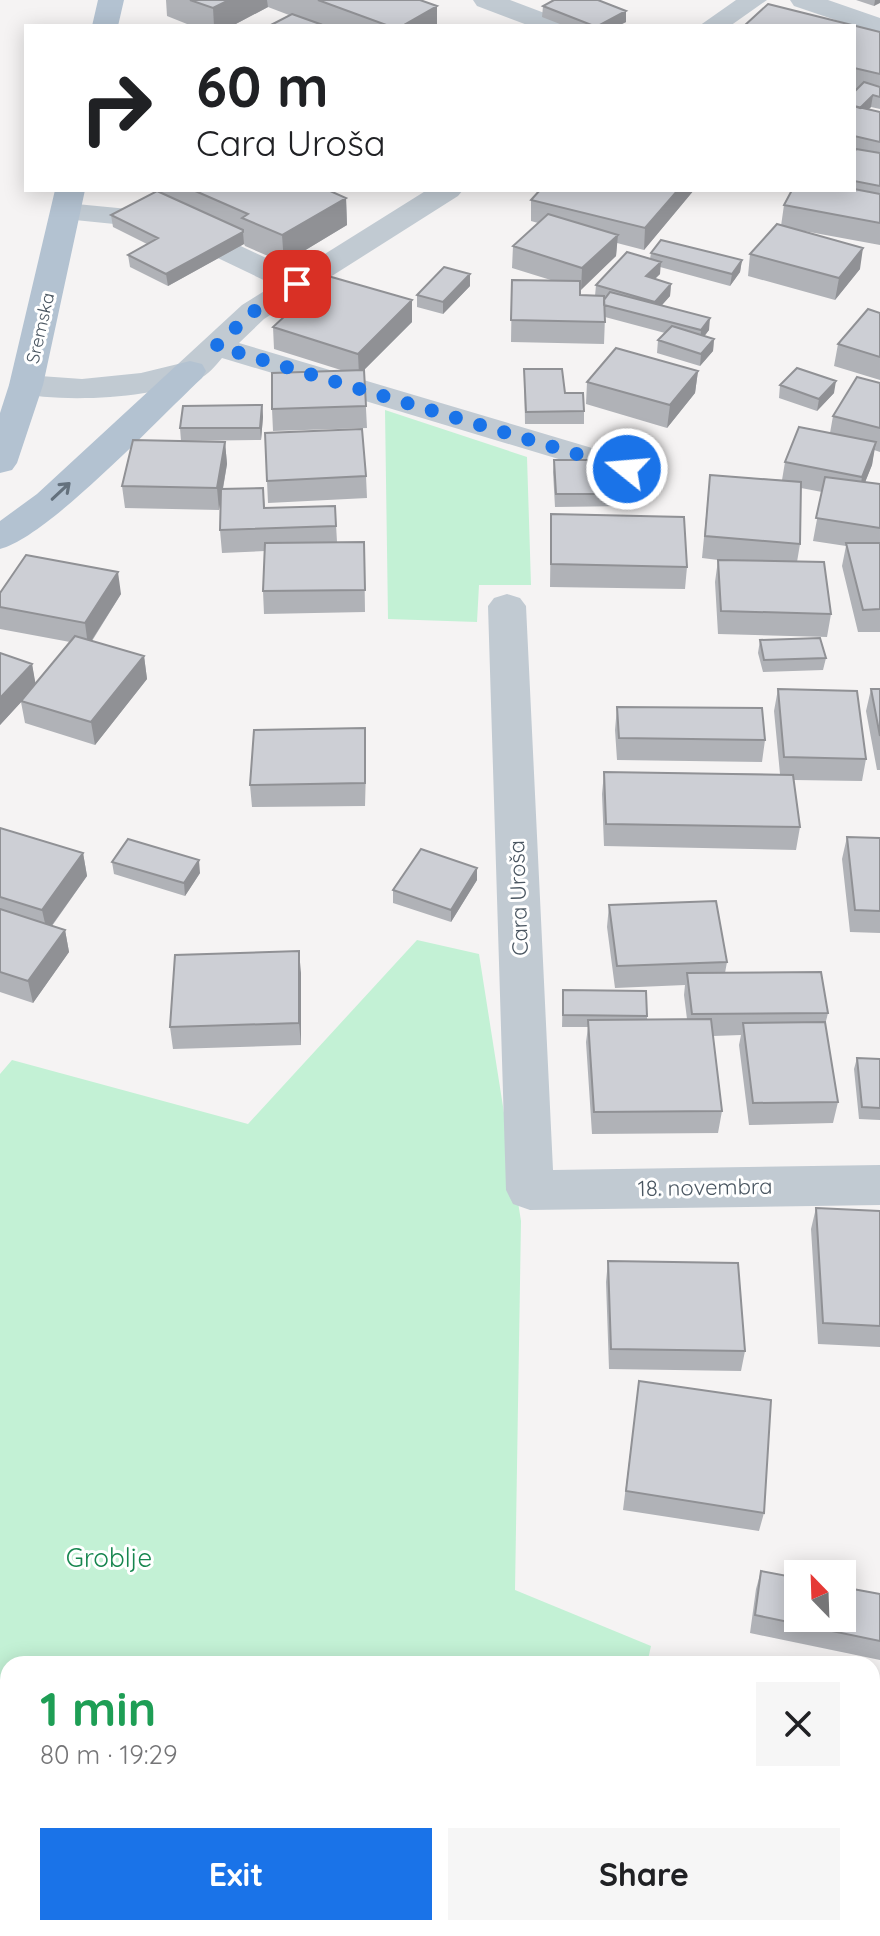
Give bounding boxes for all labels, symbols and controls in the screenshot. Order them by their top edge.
text: 60 m [196,51,329,121]
icon: right [64,56,168,160]
text: Cara Uroša [196,120,386,165]
pin [263,250,331,318]
icon: arrive [275,262,319,306]
street label: Sremska [21,290,59,366]
position arrow [585,427,669,511]
one-way arrow [51,482,71,500]
street label: Cara Uroša [502,840,534,956]
street label: 18. novembra [637,1172,773,1202]
park label: Groblje [66,1541,152,1574]
north arrow [784,1560,856,1632]
map controls [784,1560,856,1632]
text: 1 min [40,1678,156,1738]
button: close [756,1682,840,1766]
text: 80 m · 19:29 [40,1738,178,1771]
button: Exit [40,1828,432,1920]
button: Share [448,1828,840,1920]

